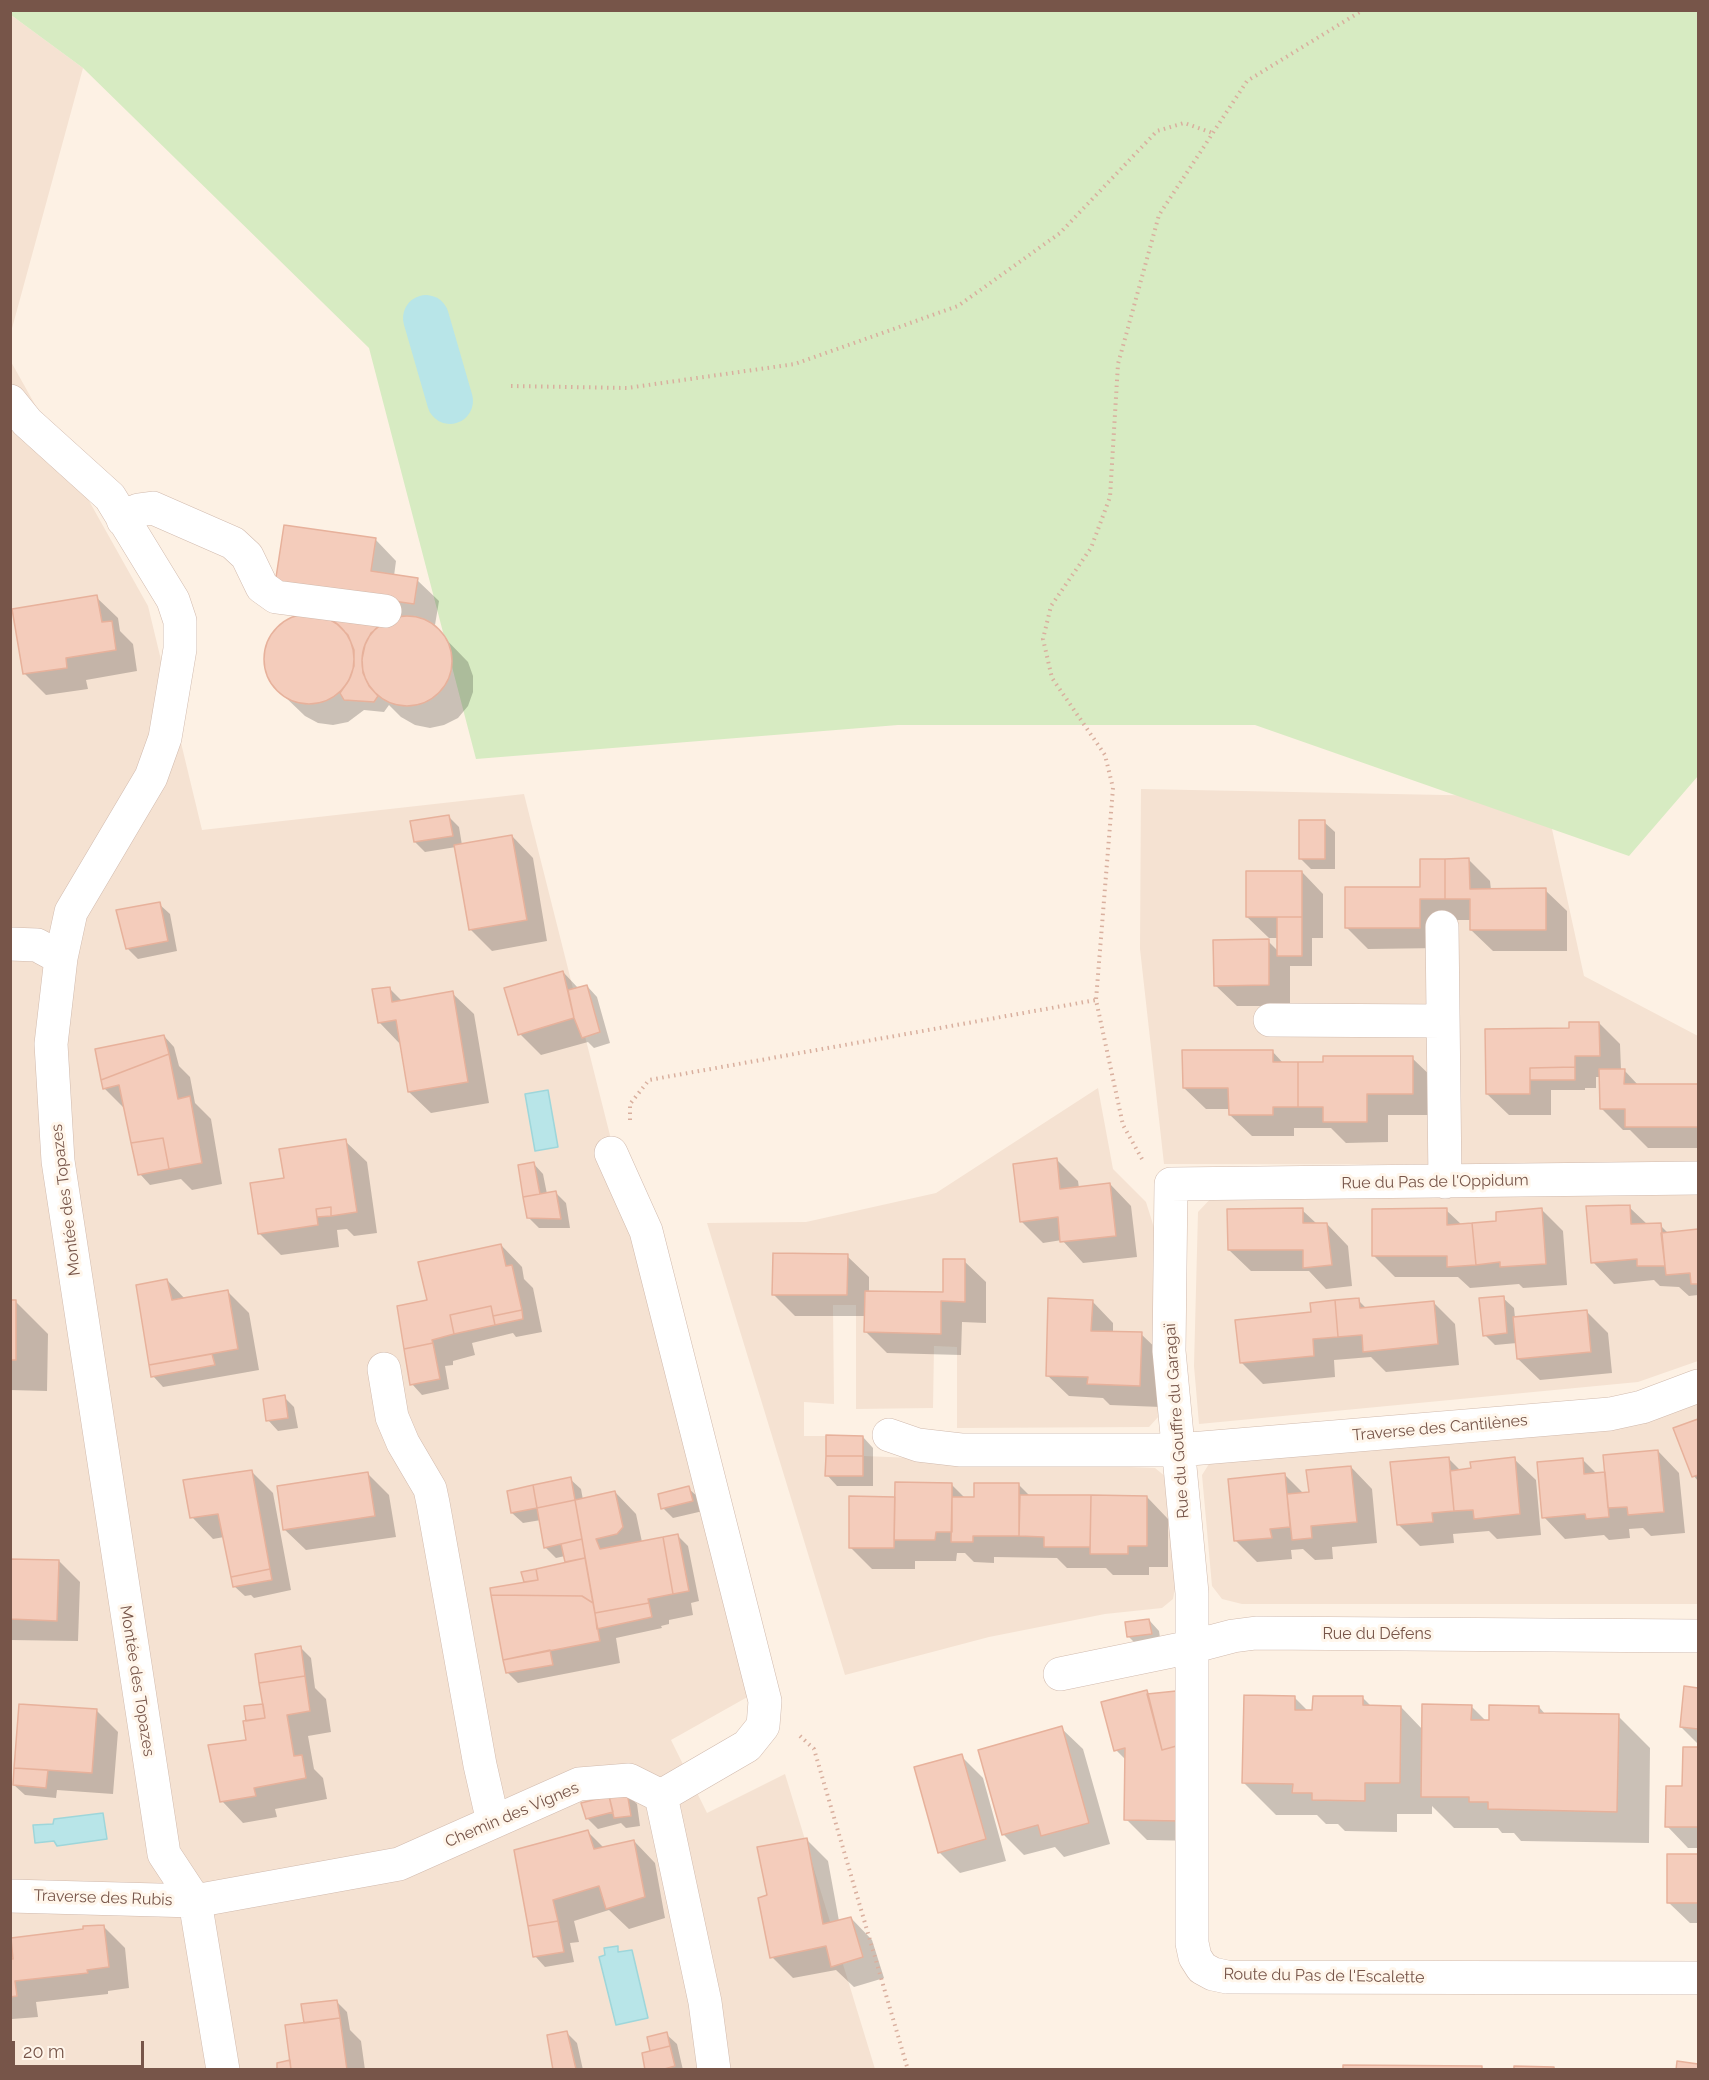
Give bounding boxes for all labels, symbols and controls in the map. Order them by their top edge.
street label: Montée des Topazes [47,1123,85,1277]
street label: Rue du Pas de l'Oppidum [1341,1171,1529,1193]
street label: Rue du Gouffre du Garagaï [1161,1323,1193,1519]
street label: Traverse des Cantilènes [1352,1411,1528,1445]
street label: Montée des Topazes [116,1604,158,1758]
street label: Rue du Défens [1322,1624,1432,1644]
street label: Chemin des Vignes [442,1778,582,1852]
street label: Traverse des Rubis [33,1886,173,1910]
street label: Route du Pas de l'Escalette [1223,1965,1425,1987]
scale bar [15,2029,147,2067]
text: 20 m [23,2041,65,2062]

